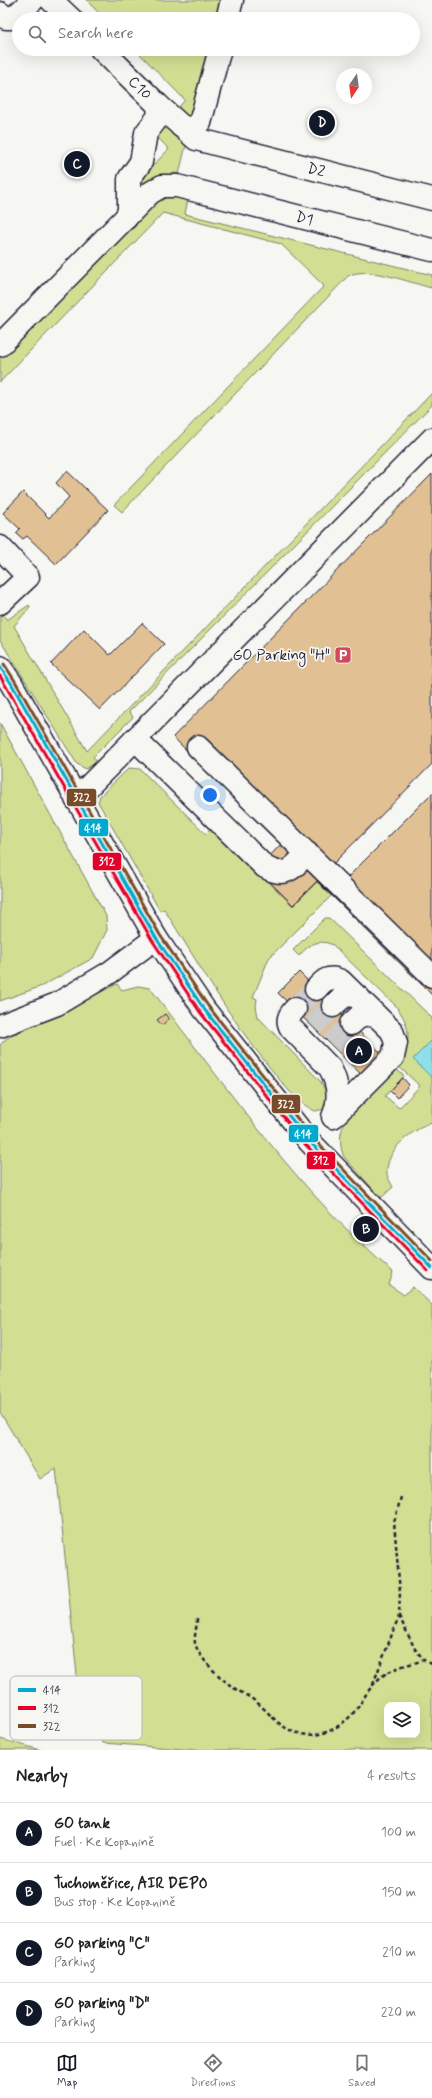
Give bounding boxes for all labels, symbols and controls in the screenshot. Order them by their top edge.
search box [12,12,420,56]
icon: search [26,23,48,45]
text: Search here [58,24,134,44]
north arrow [336,68,372,104]
street label: C10 [123,72,156,104]
pin: D [309,108,335,138]
pin: C [64,149,90,179]
street label: D2 [305,159,327,182]
street label: D1 [294,207,315,231]
parking icon: GO Parking "H" [333,645,353,665]
place label: GO Parking "H" [232,646,330,667]
your location [200,785,220,805]
line badge: 322 [66,788,97,807]
text: 322 [73,791,91,805]
line badge: 414 [78,818,109,837]
text: 414 [84,822,102,836]
line badge: 312 [92,852,122,871]
text: 312 [99,855,116,869]
pin: A [346,1036,372,1066]
line badge: 322 [271,1094,301,1114]
text: 322 [277,1098,295,1112]
line badge: 414 [288,1124,319,1143]
text: 414 [294,1128,312,1142]
line badge: 312 [306,1151,336,1170]
text: 312 [313,1154,330,1168]
pin: B [353,1214,379,1244]
legend [10,1676,142,1740]
text: 414 [43,1684,61,1698]
text: 312 [43,1702,60,1716]
map controls [384,1702,420,1738]
button: layers [384,1702,420,1738]
text: 322 [43,1720,61,1734]
text: Nearby [16,1765,68,1787]
text: 4 results [367,1768,416,1785]
text: GO tank [54,1814,110,1834]
text: A [25,1824,33,1841]
text: 100 m [381,1824,416,1841]
text: Fuel · Ke Kopanině [54,1834,154,1851]
text: Tuchoměřice, AIR DEPO [54,1874,208,1894]
text: B [25,1884,33,1901]
text: 150 m [382,1884,416,1901]
text: Bus stop · Ke Kopanině [54,1894,176,1911]
text: GO parking "C" [54,1934,150,1954]
text: C [24,1944,34,1961]
text: 210 m [382,1944,416,1961]
text: Parking [54,1954,96,1971]
text: GO parking "D" [54,1994,149,2014]
text: D [25,2004,33,2021]
text: 220 m [381,2004,416,2021]
text: Parking [54,2014,96,2031]
tab: Map [56,2052,78,2090]
tab: Directions [190,2052,236,2090]
tab: Saved [348,2052,376,2090]

